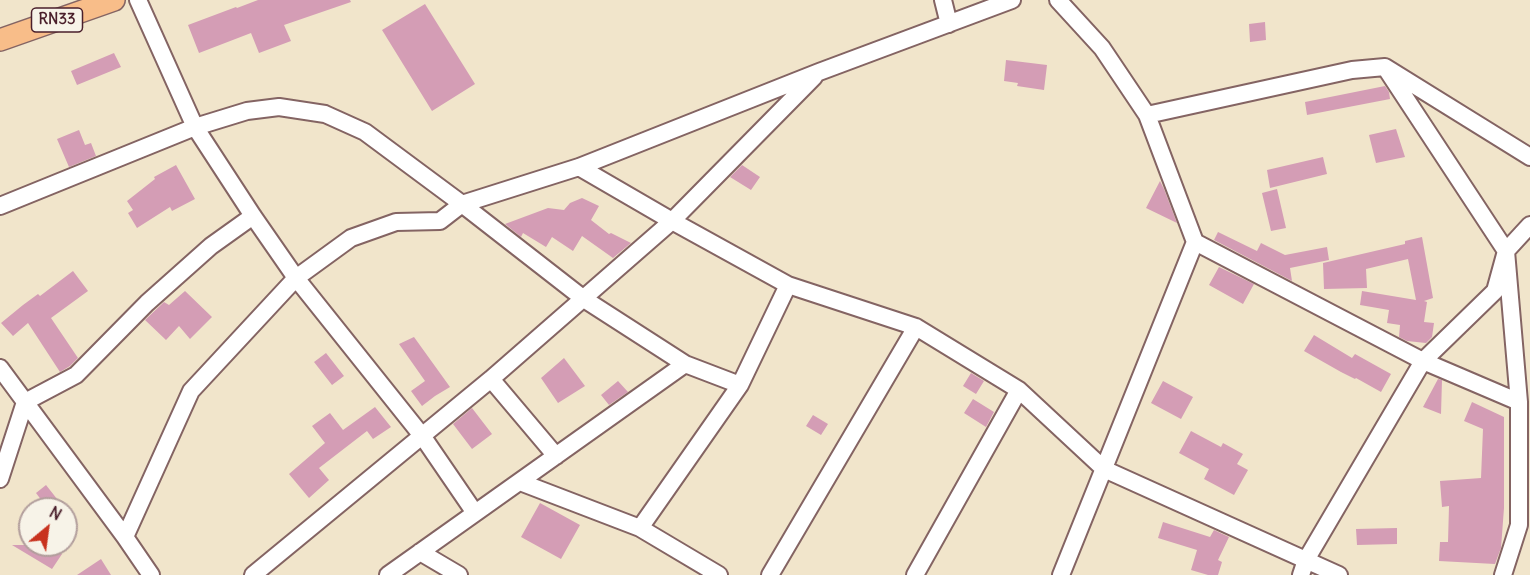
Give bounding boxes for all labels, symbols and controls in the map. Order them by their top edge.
road number: RN33 [32,8,82,32]
north arrow [18,497,78,557]
text: N [46,502,65,524]

